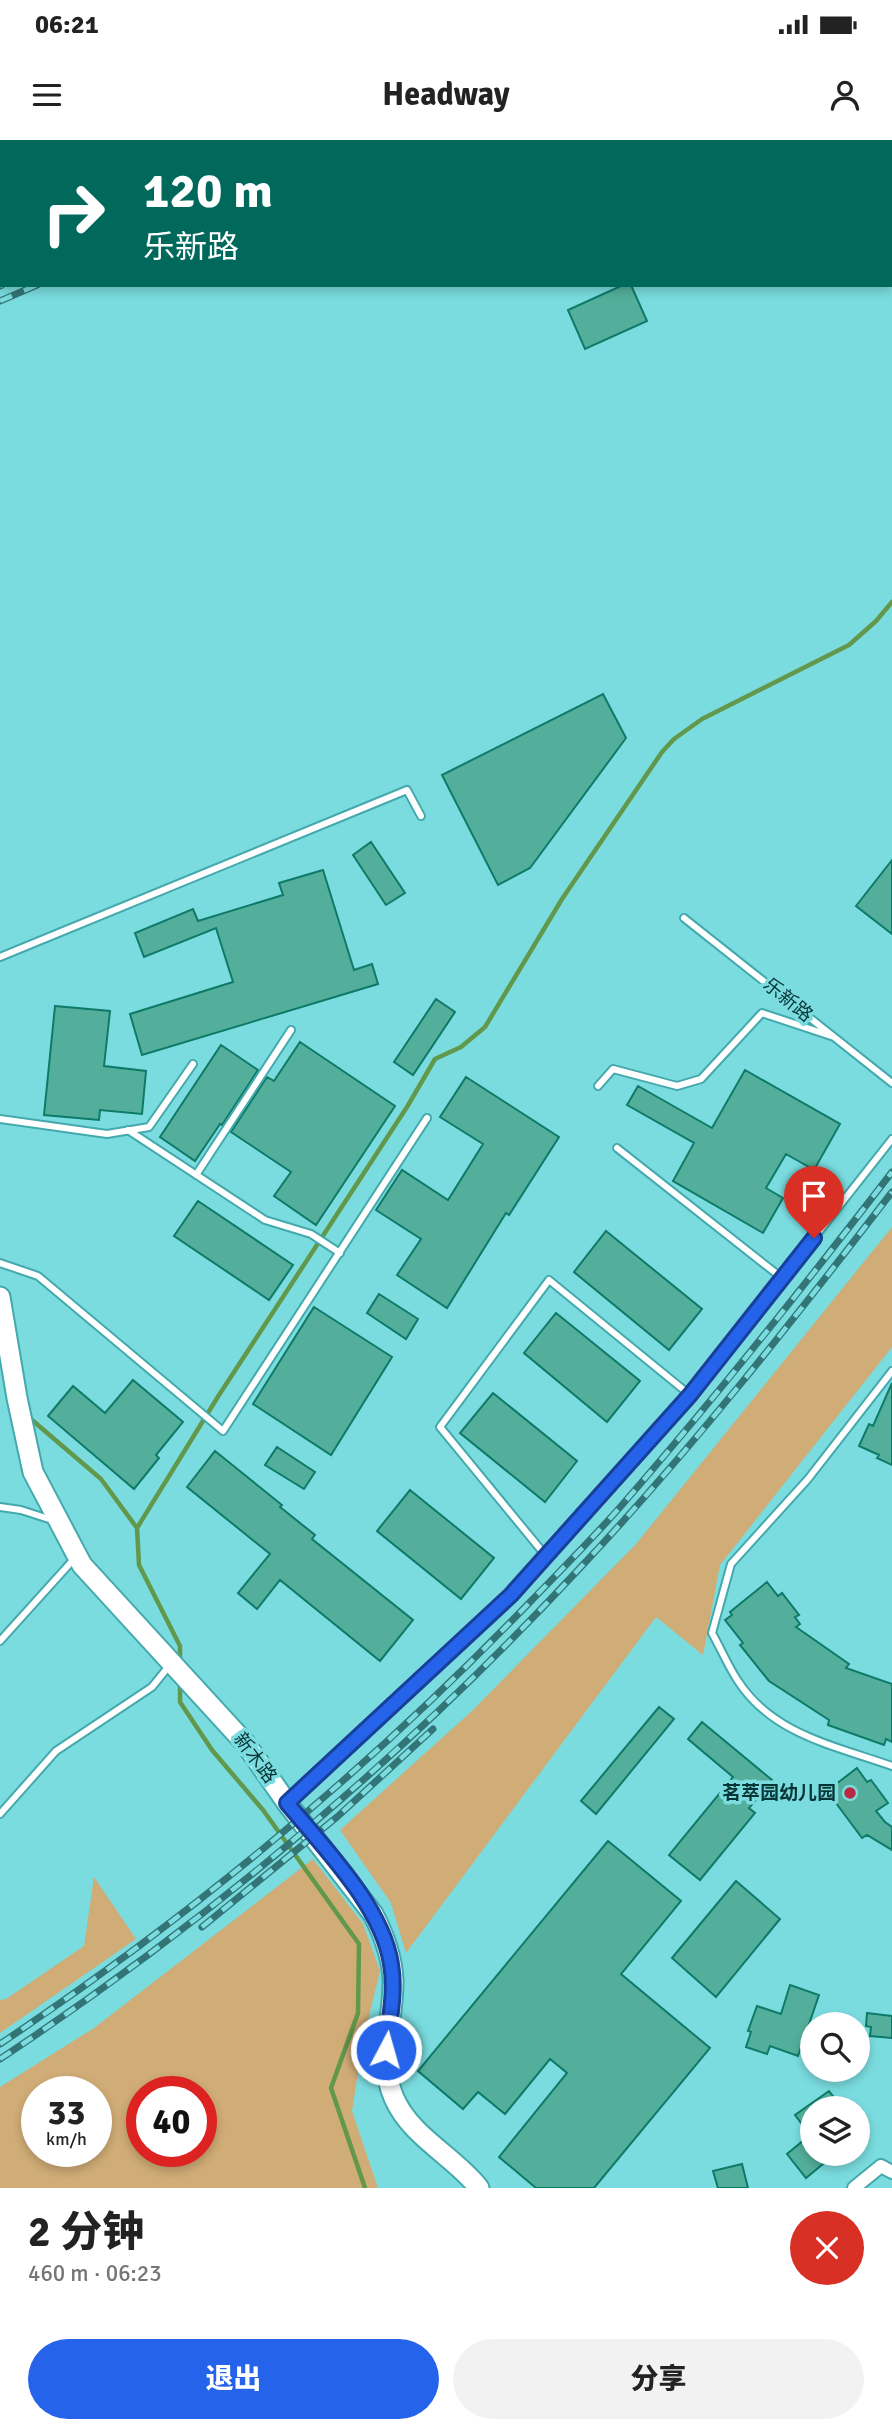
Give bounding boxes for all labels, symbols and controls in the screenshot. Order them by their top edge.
text: 06:21 [35,9,99,41]
text: Headway [382,75,510,114]
icon: menu [28,76,66,114]
icon: person [826,76,864,114]
text: 120 m [143,161,273,221]
icon: right [28,168,119,259]
text: 乐新路 [143,228,239,267]
street label: 乐新路 [758,973,818,1027]
pin [784,1166,844,1238]
icon: arrive [795,1177,833,1215]
street label: 新木路 [228,1728,282,1788]
place label: 茗萃园幼儿园 [722,1781,836,1805]
marker: 茗萃园幼儿园 [842,1785,858,1801]
map controls [800,2012,870,2166]
button: search [800,2012,870,2082]
position arrow [349,2013,423,2087]
speed limit sign: 40 [126,2076,217,2167]
text: 33 [48,2091,85,2134]
button: layers [800,2096,870,2166]
text: km/h [46,2128,87,2150]
text: 2 分钟 [28,2207,144,2258]
button: close [790,2211,864,2285]
text: 460 m · 06:23 [28,2259,162,2288]
button: 退出 [28,2339,439,2419]
button: 分享 [453,2339,864,2419]

